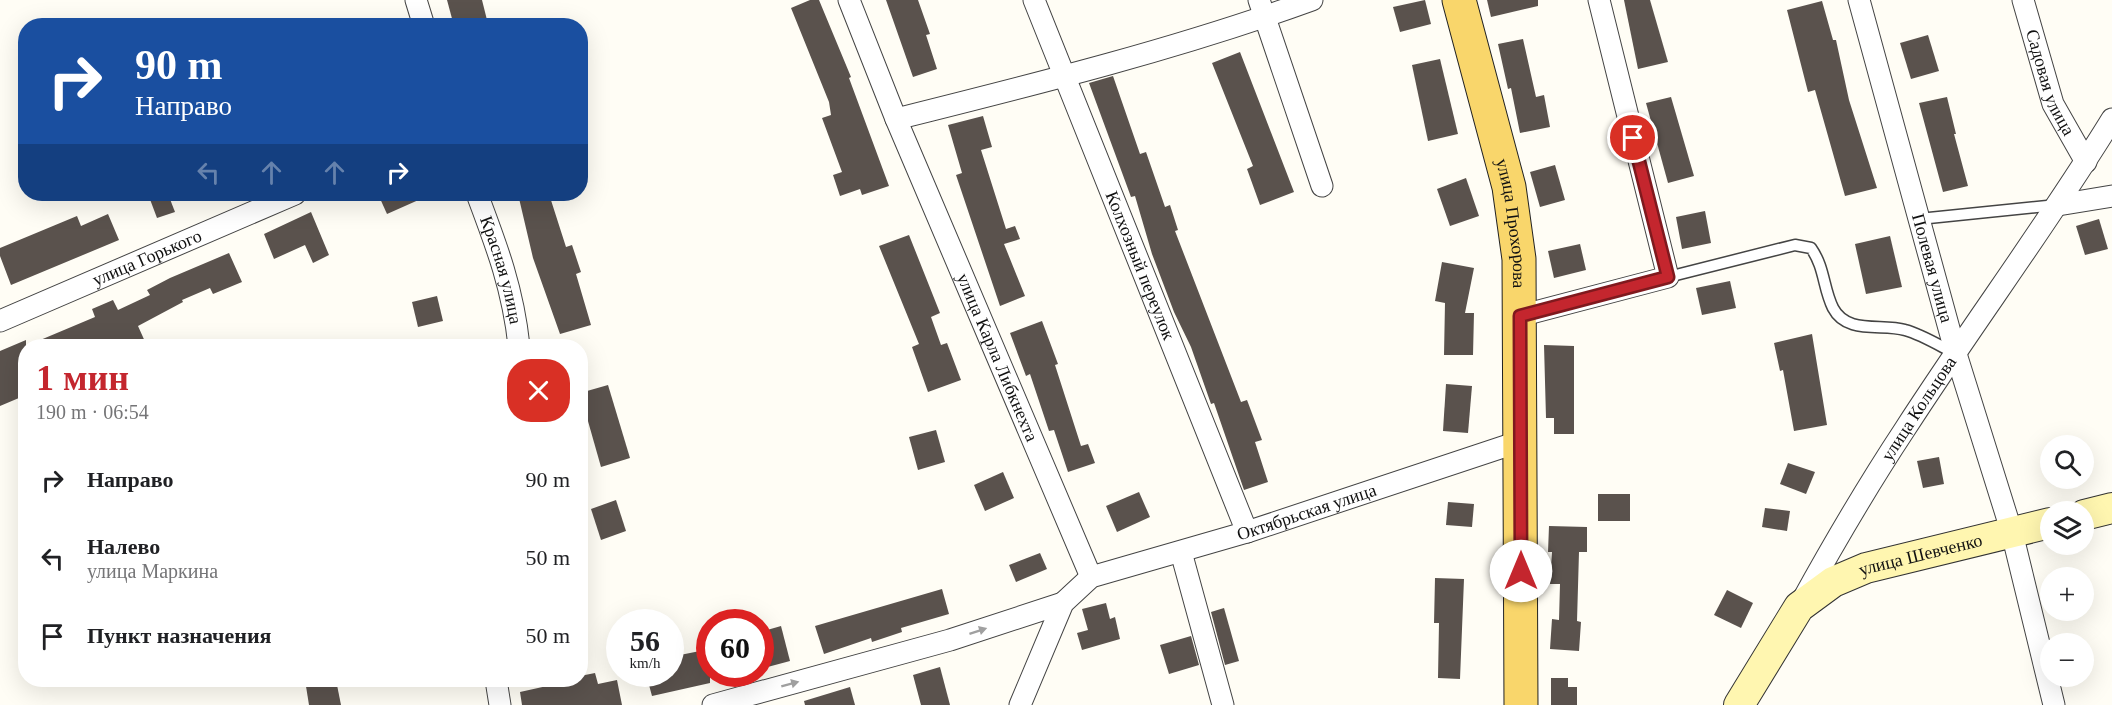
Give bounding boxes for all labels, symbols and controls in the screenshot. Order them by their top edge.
street label: Садовая улица [2022,27,2079,139]
icon: right [36,42,114,120]
text: 90 m [135,42,223,88]
text: Направо [135,91,232,121]
pin [1607,112,1658,163]
icon: arrive [1616,121,1649,154]
icon: left [192,156,225,189]
icon: ahead [255,156,288,189]
icon: ahead [318,156,351,189]
icon: right [381,156,414,189]
street label: улица Прохорова [1492,156,1529,288]
street label: Колхозный переулок [1102,188,1179,343]
street label: Полевая улица [1908,211,1957,325]
street label: Красная улица [476,213,526,326]
street label: улица Горького [89,225,205,290]
street label: улица Карла Либкнехта [953,270,1042,444]
street label: улица Кольцова [1877,353,1960,465]
text: 1 мин [36,358,129,398]
button: close [507,359,570,422]
text: 190 m · 06:54 [36,401,149,423]
map controls [2040,435,2094,687]
button: search [2040,435,2094,489]
icon: right [36,464,69,497]
text: Направо [87,467,173,492]
text: 90 m [525,467,570,492]
street label: Октябрьская улица [1235,480,1379,544]
button: layers [2040,501,2094,555]
street label: улица Шевченко [1855,530,1984,580]
text: Налево [87,534,160,559]
position arrow [1489,539,1553,603]
icon: left [36,542,69,575]
text: 50 m [525,545,570,570]
text: улица Маркина [87,560,218,582]
button: + [2040,567,2094,621]
speed limit sign: 60 [696,609,774,687]
icon: arrive [36,620,69,653]
text: Пункт назначения [87,623,272,648]
text: 50 m [525,623,570,648]
text: 56 [630,624,660,657]
one-way arrow [969,626,987,636]
button: − [2040,633,2094,687]
text: km/h [630,655,660,671]
one-way arrow [781,679,799,688]

